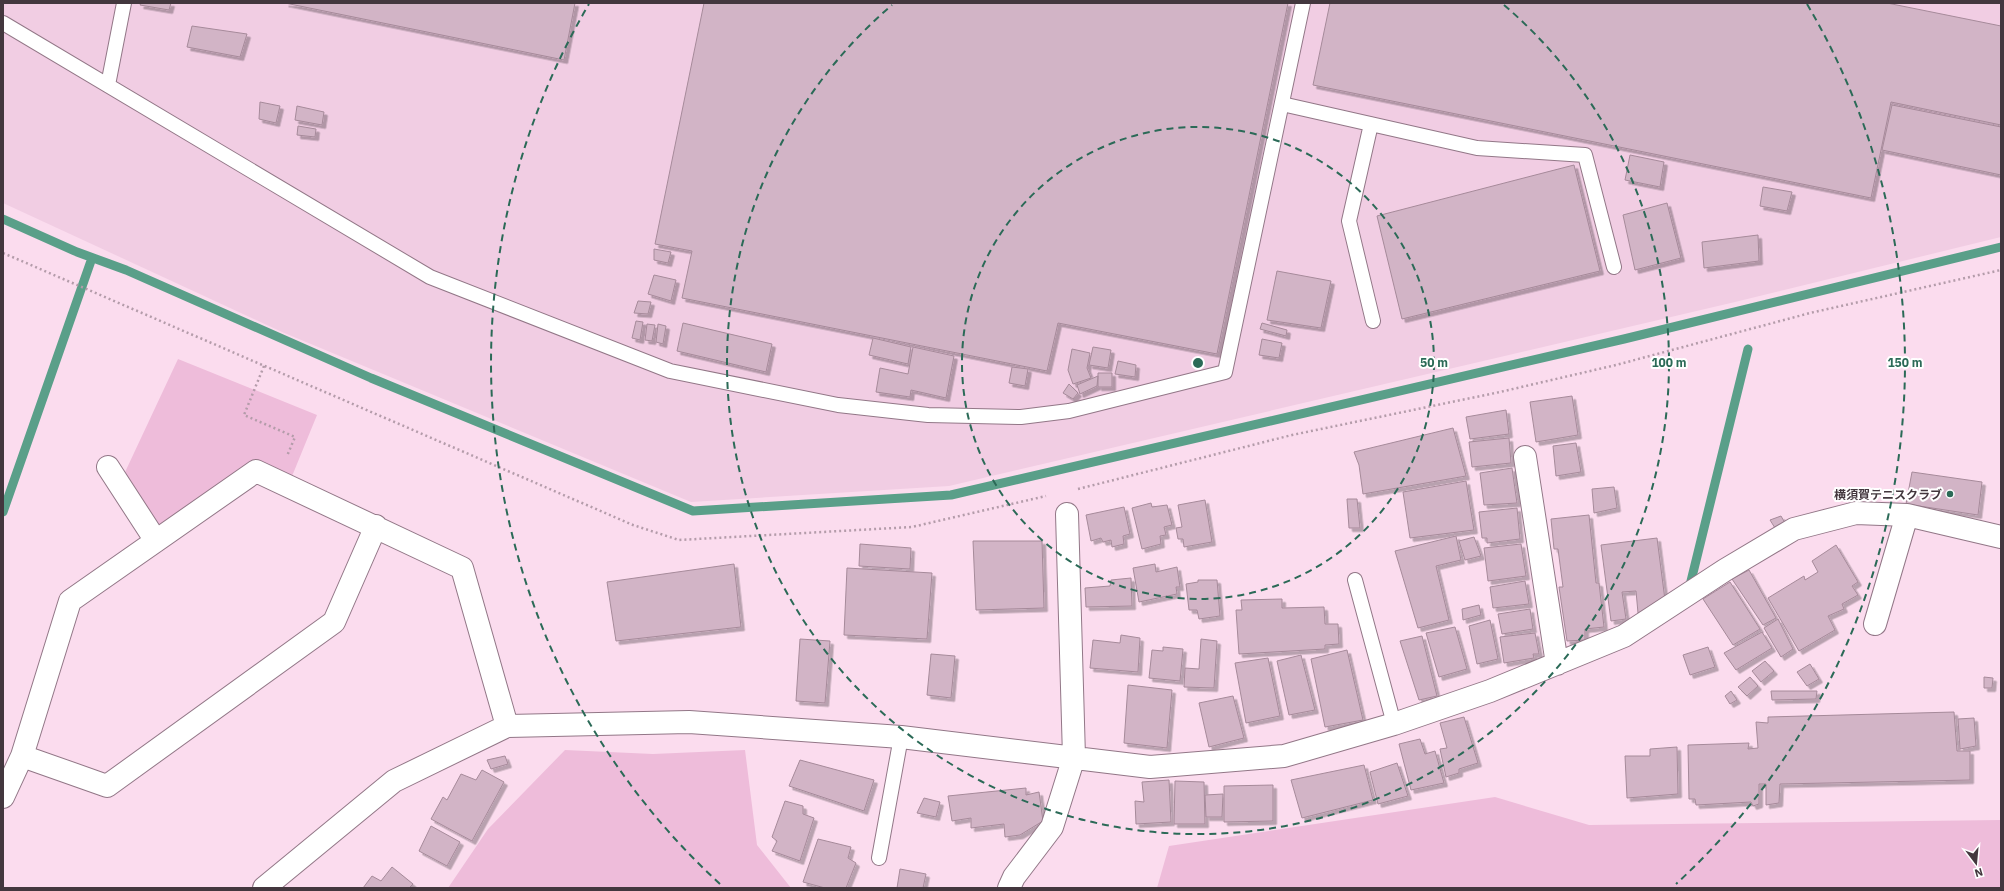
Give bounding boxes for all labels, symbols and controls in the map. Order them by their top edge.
text: 50 m [1420,355,1448,370]
text: 100 m [1651,355,1687,370]
text: 150 m [1887,355,1923,370]
centre of rings [1191,356,1205,370]
place label: 横須賀テニスクラブ [1834,487,1942,502]
marker: 横須賀テニスクラブ [1945,489,1955,499]
north arrow [1956,843,1996,883]
text: N [1973,865,1985,880]

